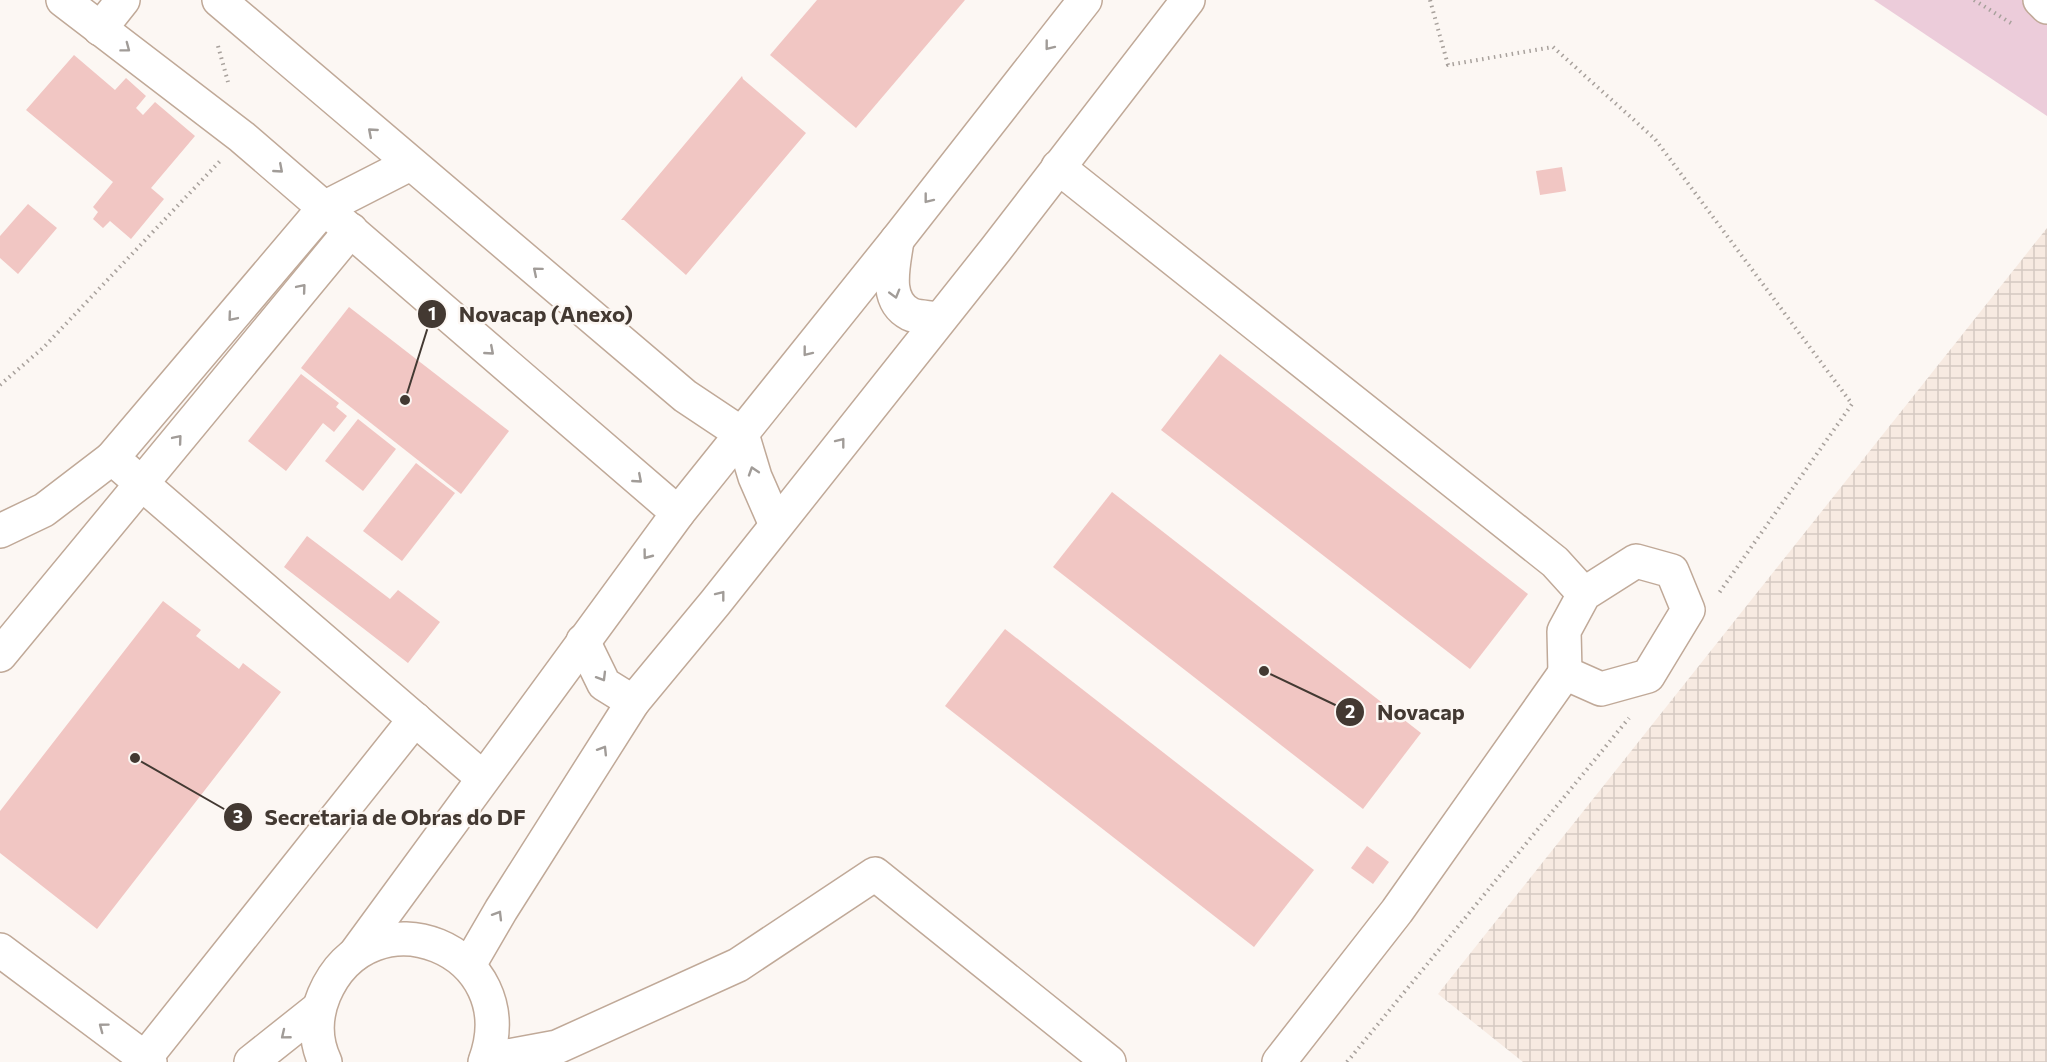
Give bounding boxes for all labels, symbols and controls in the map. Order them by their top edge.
one-way arrow [1045,39,1056,50]
one-way arrow [119,41,130,52]
one-way arrow [368,128,379,139]
one-way arrow [272,162,283,173]
one-way arrow [925,193,936,204]
one-way arrow [533,268,544,279]
one-way arrow [295,284,306,295]
one-way arrow [888,288,900,299]
callout: Novacap (Anexo) [417,294,645,334]
text: Novacap (Anexo) [459,300,633,327]
text: 1 [428,302,436,324]
one-way arrow [228,310,239,321]
one-way arrow [483,344,494,355]
one-way arrow [804,345,815,356]
one-way arrow [171,434,182,445]
one-way arrow [834,438,845,449]
one-way arrow [748,466,760,477]
one-way arrow [631,472,642,483]
one-way arrow [643,548,654,559]
one-way arrow [713,591,724,602]
one-way arrow [595,671,606,681]
callout: Novacap [1335,692,1476,732]
text: Novacap [1377,698,1465,725]
text: 2 [1345,700,1355,722]
one-way arrow [595,746,607,756]
callout: Secretaria de Obras do DF [223,797,538,837]
text: Secretaria de Obras do DF [264,803,526,830]
text: 3 [233,805,243,827]
one-way arrow [491,911,503,921]
one-way arrow [99,1023,110,1034]
one-way arrow [281,1027,292,1038]

